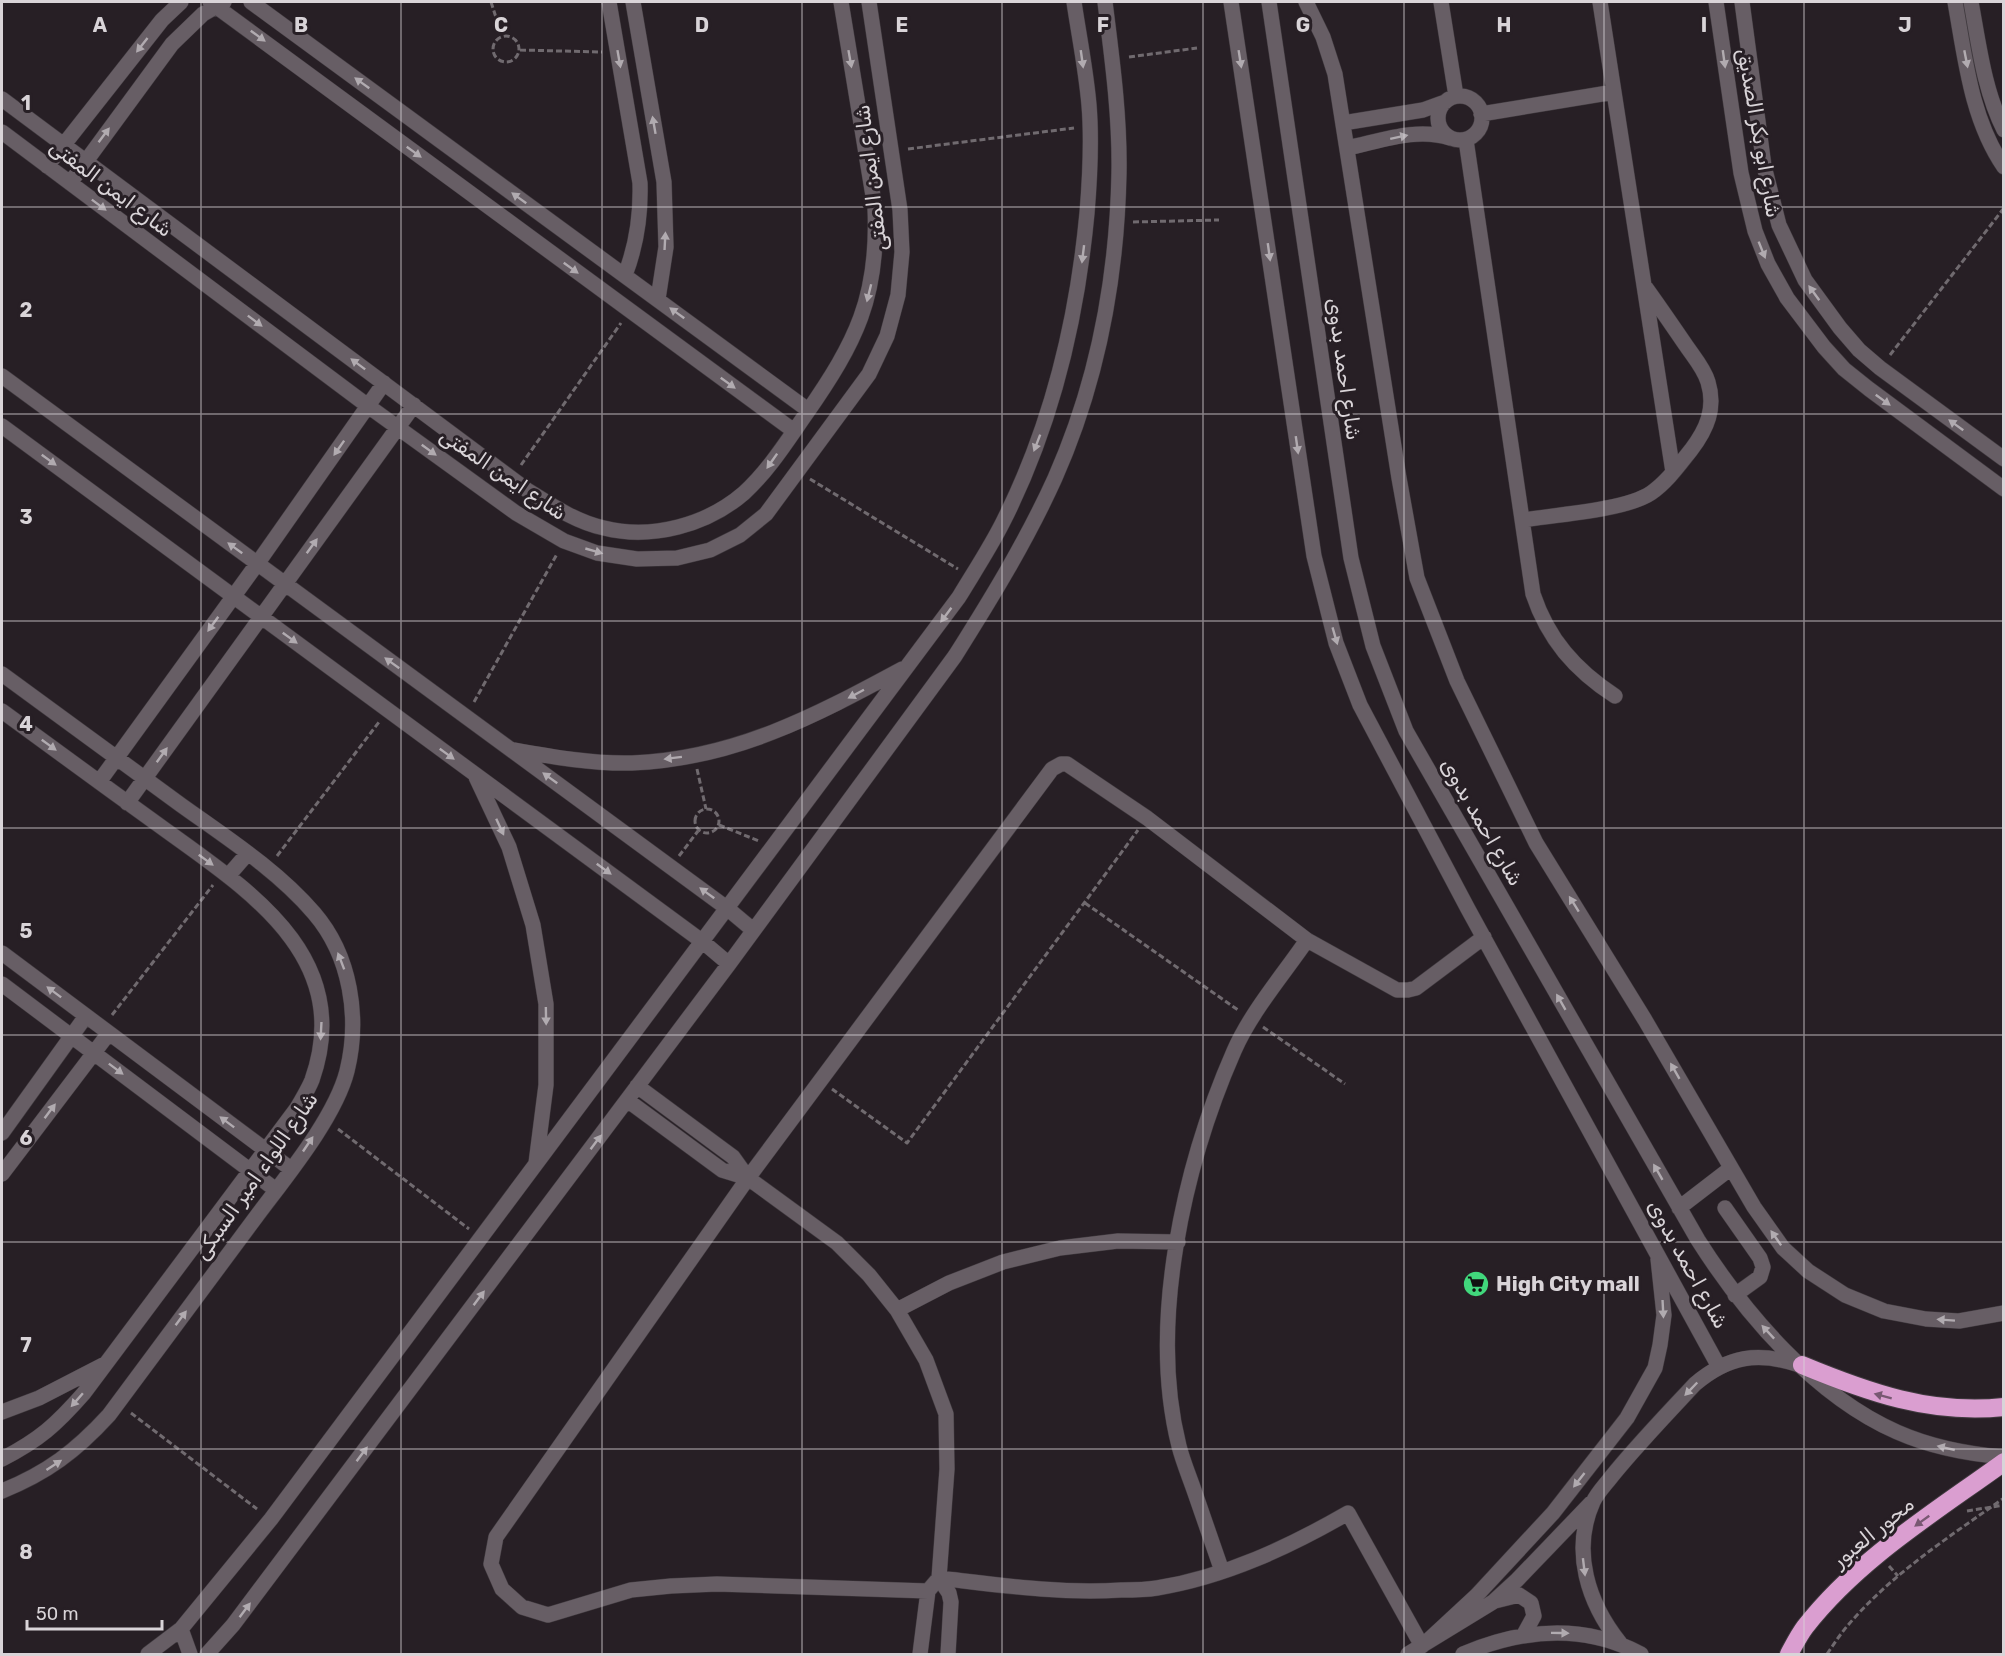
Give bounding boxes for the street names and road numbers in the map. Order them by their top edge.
street label: شارع ابو بكر الصديق [1730,46,1787,220]
street label: شارع ايمن المفتى [849,103,894,253]
street label: شارع ايمن المفتى [44,133,178,243]
street label: شارع احمد بدوى [1320,296,1367,442]
street label: شارع ايمن المفتى [434,422,571,527]
street label: شارع احمد بدوى [1434,753,1529,891]
street label: شارع اللواء امير السبكى [188,1087,324,1265]
street label: شارع احمد بدوى [1641,1195,1734,1334]
street label: محور العبور [1825,1491,1919,1574]

